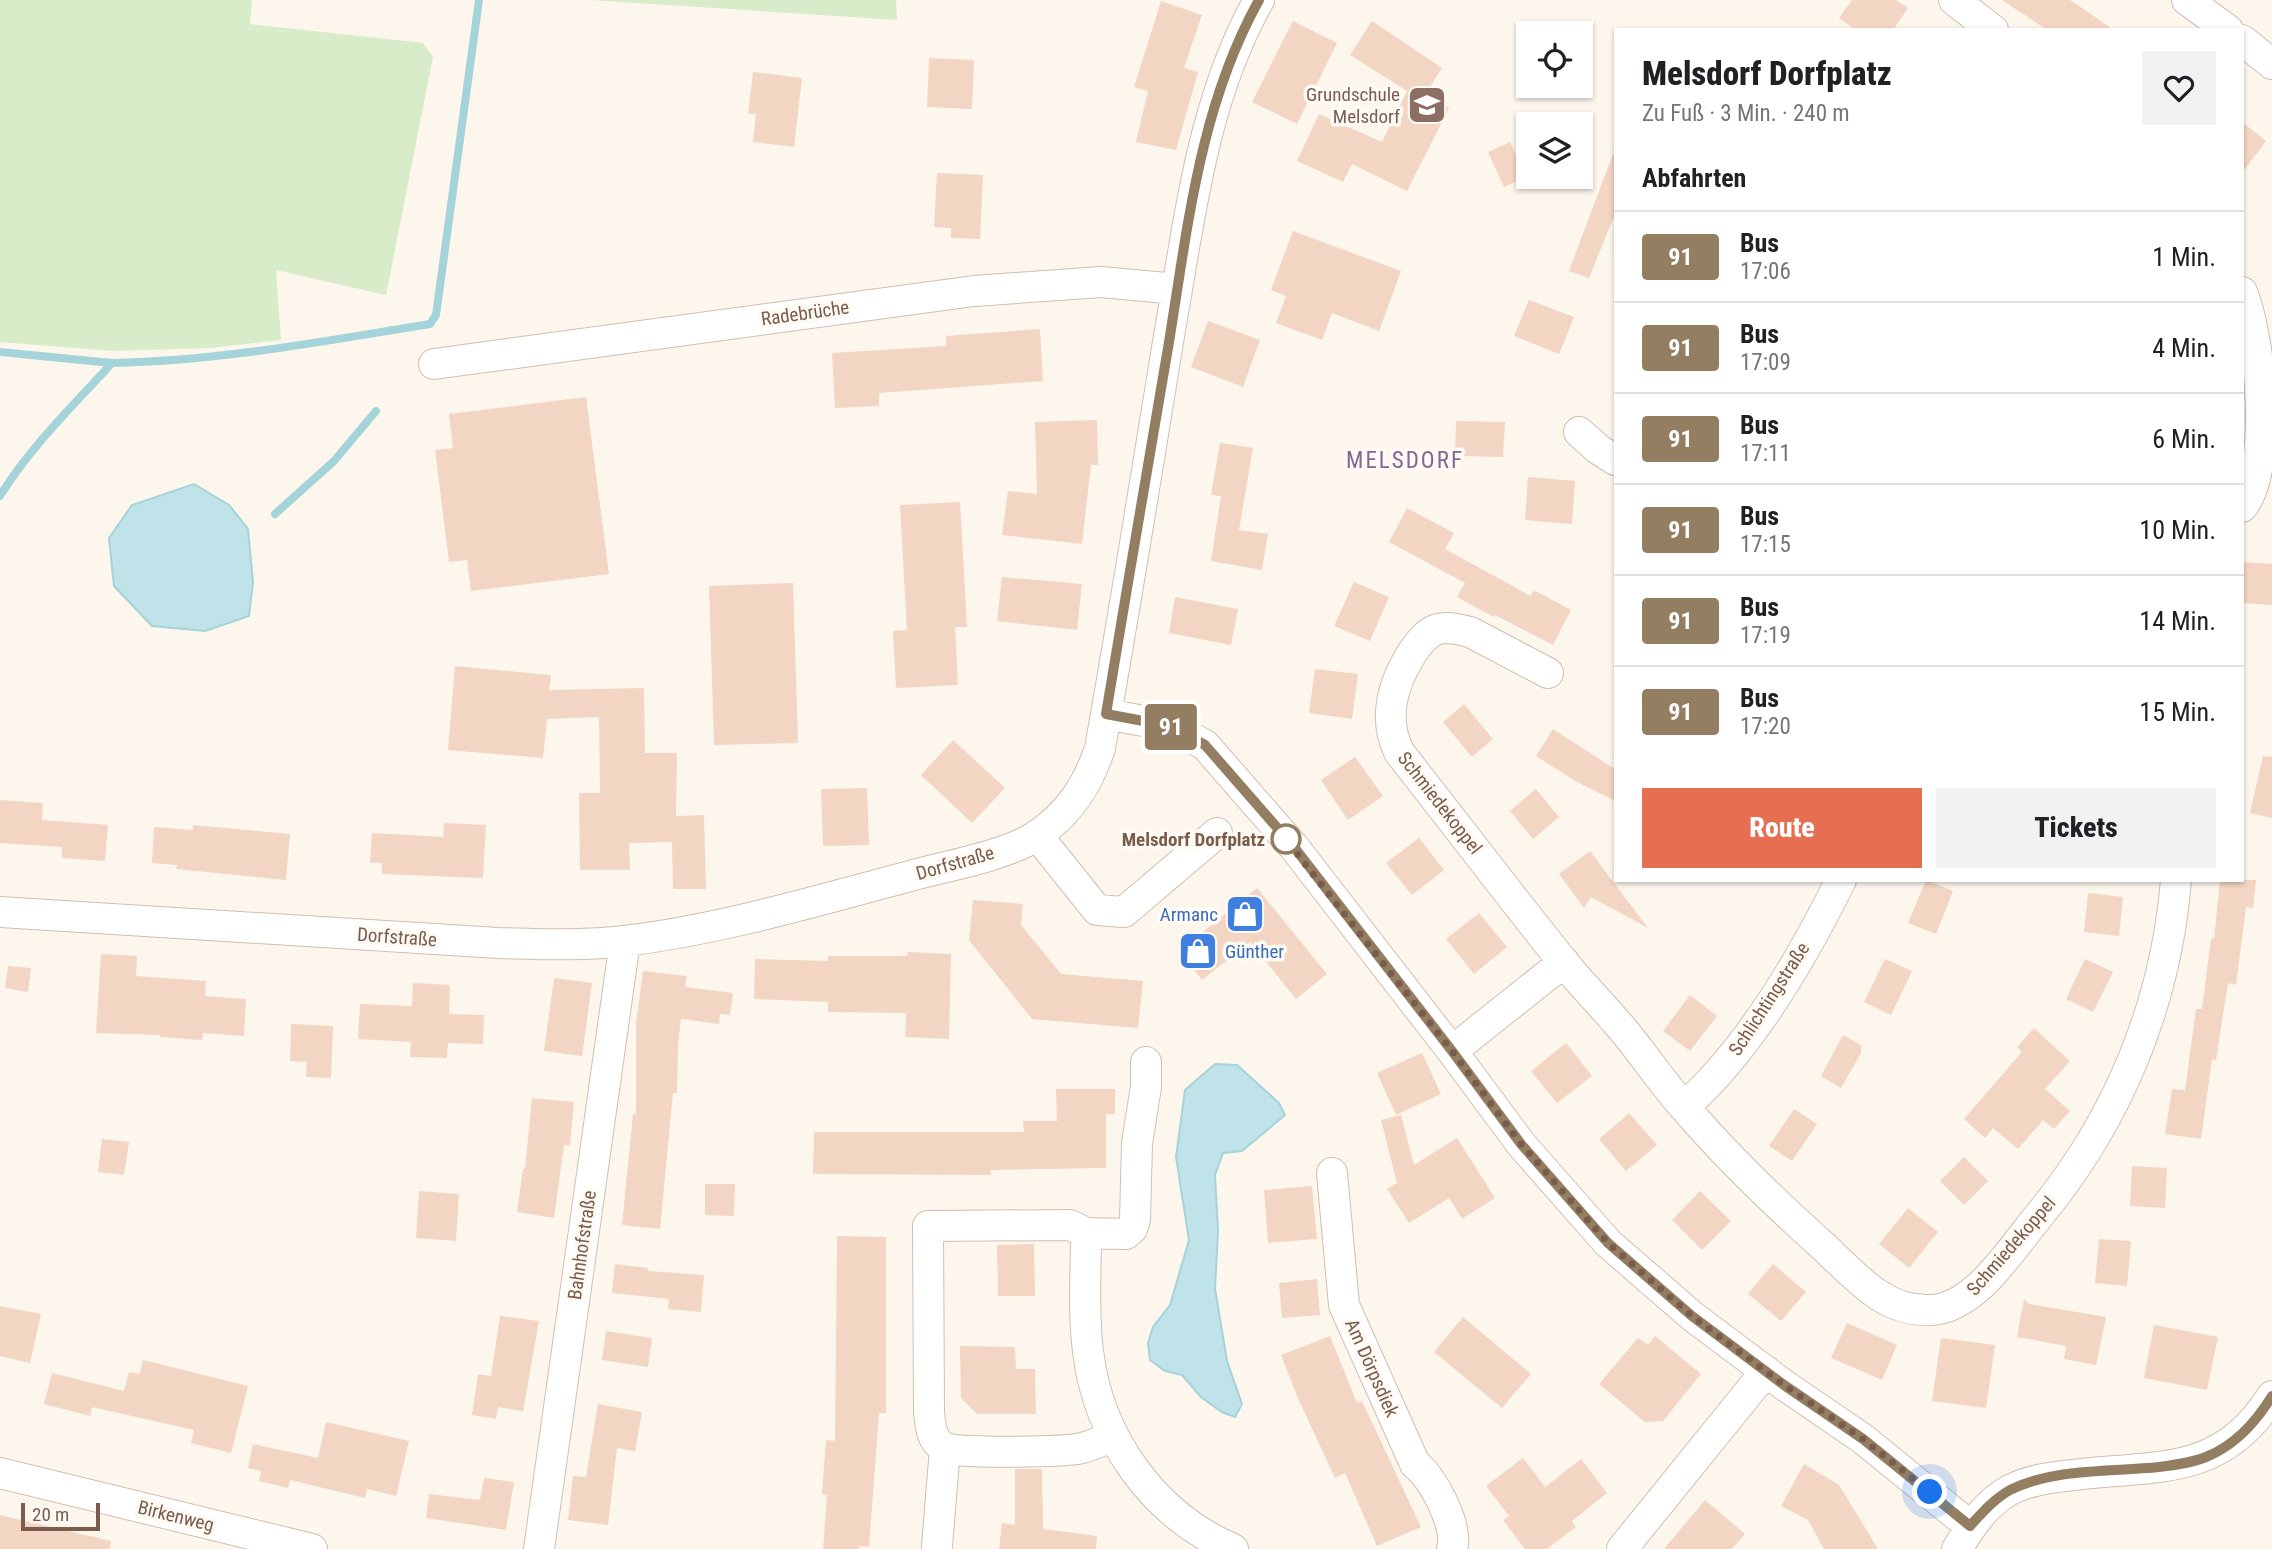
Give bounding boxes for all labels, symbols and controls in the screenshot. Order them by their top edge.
map controls [1516,21,1593,189]
button: locate [1516,21,1593,98]
button: heart [2142,51,2216,125]
text: Melsdorf Dorfplatz [1642,54,1892,93]
place label: Grundschule Melsdorf [1306,83,1400,128]
school or university icon: Grundschule Melsdorf [1406,84,1448,126]
text: Zu Fuß · 3 Min. · 240 m [1642,100,1850,127]
button: layers [1516,112,1593,189]
text: Abfahrten [1642,163,1746,193]
text: Bus [1740,228,1779,258]
text: 1 Min. [2152,242,2216,272]
text: 91 [1668,243,1693,271]
text: 17:06 [1740,258,1791,285]
street label: Radebrüche [759,295,851,331]
text: Bus [1740,319,1779,349]
text: 4 Min. [2152,333,2216,363]
text: 91 [1668,334,1693,362]
text: 17:09 [1740,349,1791,376]
text: Bus [1740,410,1779,440]
text: 6 Min. [2152,424,2216,454]
text: 91 [1668,425,1693,453]
text: 17:11 [1740,440,1791,467]
district label: MELSDORF [1346,447,1464,474]
text: Bus [1740,501,1779,531]
text: 10 Min. [2139,515,2216,545]
text: 91 [1668,516,1693,544]
text: 17:15 [1740,531,1791,558]
text: Bus [1740,592,1779,622]
text: 14 Min. [2139,606,2216,636]
text: 91 [1668,607,1693,635]
text: 17:19 [1740,622,1791,649]
text: Bus [1740,683,1779,713]
text: 15 Min. [2139,697,2216,727]
text: 91 [1668,698,1693,726]
line badge: 91 [1140,704,1202,750]
text: 91 [1159,713,1183,741]
text: 17:20 [1740,713,1791,740]
street label: Schmiedekoppel [1393,747,1487,859]
button: Route [1642,788,1922,868]
button: Tickets [1936,788,2216,868]
marker: Melsdorf Dorfplatz [1271,824,1301,854]
place label: Melsdorf Dorfplatz [1122,828,1265,851]
street label: Dorfstraße [913,841,997,885]
shop icon: Armanc [1224,893,1266,935]
place label: Armanc [1160,903,1218,926]
street label: Dorfstraße [356,923,438,951]
shop icon: Günther [1177,930,1219,972]
street label: Schlichtingstraße [1724,938,1814,1060]
place label: Günther [1225,940,1284,963]
street label: Bahnhofstraße [563,1189,601,1301]
street label: Schmiedekoppel [1962,1192,2060,1300]
street label: Am Dörpsdiek [1340,1315,1404,1421]
your location [1912,1474,1947,1509]
street label: Birkenweg [136,1495,216,1537]
scale bar [21,1500,100,1532]
text: 20 m [32,1503,69,1526]

